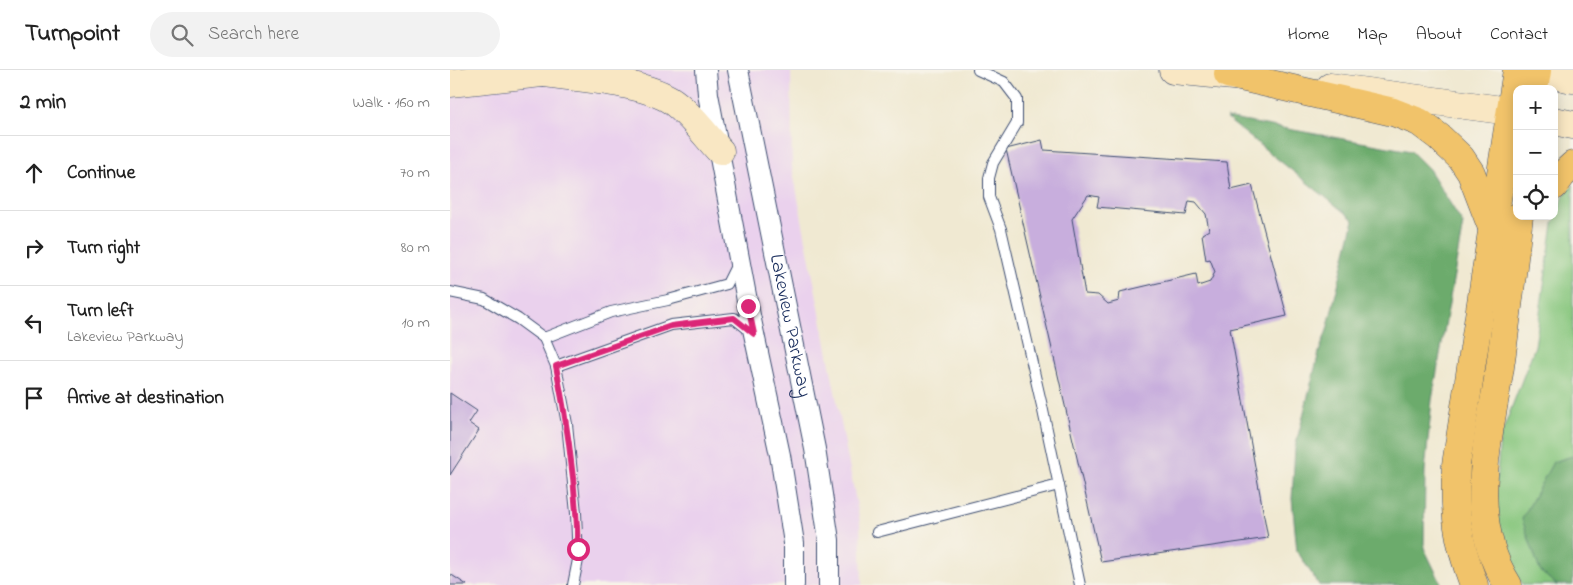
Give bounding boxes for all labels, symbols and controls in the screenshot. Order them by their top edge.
search box [150,12,500,57]
text: Turnpoint [25,17,120,52]
icon: search [168,21,196,49]
text: Search here [208,21,299,48]
text: Home [1288,22,1329,48]
text: Map [1357,22,1388,48]
text: About [1416,22,1462,48]
text: Contact [1490,22,1548,48]
map controls [1513,85,1558,220]
button: + [1513,85,1558,130]
text: 2 min [20,88,66,118]
text: Walk · 160 m [352,91,430,115]
button: − [1513,130,1558,175]
icon: ahead [20,159,48,187]
text: Continue [67,160,135,187]
text: 70 m [400,161,430,185]
button: locate [1513,175,1558,220]
icon: right [20,234,48,262]
text: Turn right [67,235,140,262]
text: 80 m [401,236,430,260]
street label: Lakeview Parkway [761,252,819,400]
route end [737,295,760,318]
text: Turn left [67,298,134,325]
icon: left [20,309,48,337]
text: 10 m [402,311,430,335]
text: Lakeview Parkway [67,325,183,349]
icon: arrive [20,384,48,412]
text: Arrive at destination [67,385,224,412]
route start [567,538,590,561]

